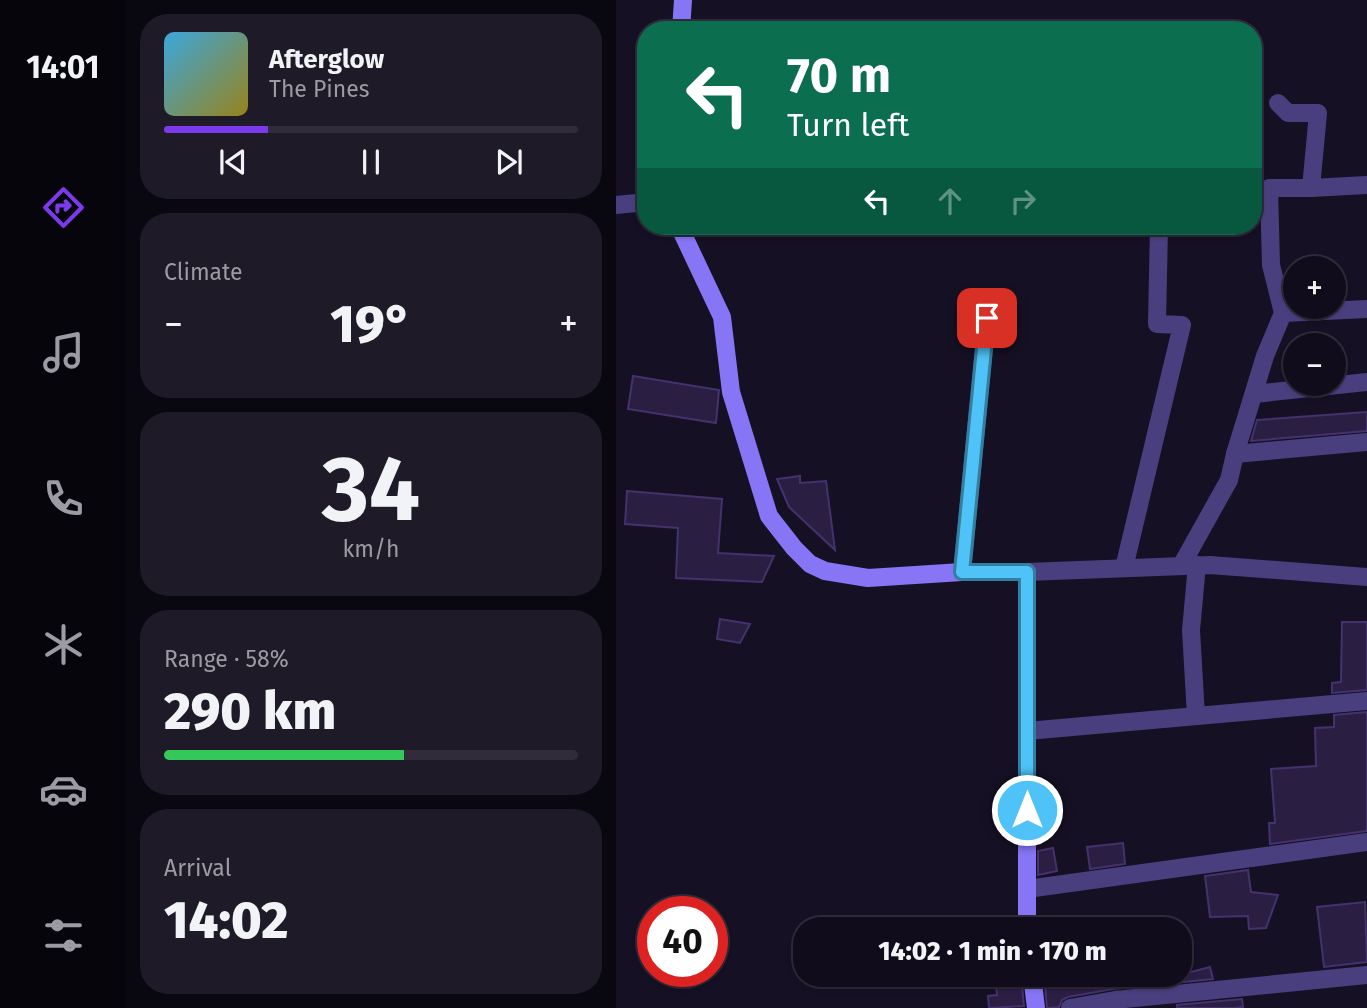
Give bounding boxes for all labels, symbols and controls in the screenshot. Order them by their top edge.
text: Afterglow [269,44,384,75]
text: 70 m [787,46,891,105]
text: 14:01 [26,48,100,86]
icon: left [672,49,763,140]
text: The Pines [269,75,370,103]
text: Turn left [787,106,909,144]
icon: previous [214,143,252,181]
icon: pause [352,143,390,181]
icon: next [490,143,528,181]
icon: left [858,182,896,220]
icon: ahead [931,182,969,220]
icon: right [1004,182,1042,220]
icon: directions [39,183,88,232]
map controls [1283,256,1346,396]
button: + [1283,256,1346,319]
text: Climate [164,258,243,286]
pin [957,288,1017,348]
text: 19° [330,293,412,356]
icon: arrive [968,299,1006,337]
text: − [164,301,183,347]
text: + [559,301,578,347]
icon: music [39,328,88,377]
button: − [1283,333,1346,396]
text: 34 [322,435,420,544]
icon: phone [39,474,88,523]
text: km/h [343,535,399,563]
icon: climate [39,620,88,669]
text: Range · 58% [164,645,289,673]
text: 290 km [164,680,336,743]
icon: car [39,765,88,814]
position arrow [990,773,1064,847]
text: Arrival [164,854,231,882]
text: 14:02 [164,889,289,952]
speed limit sign: 40 [637,896,728,987]
icon: filters [39,911,88,960]
text: 14:02 · 1 min · 170 m [878,936,1107,967]

